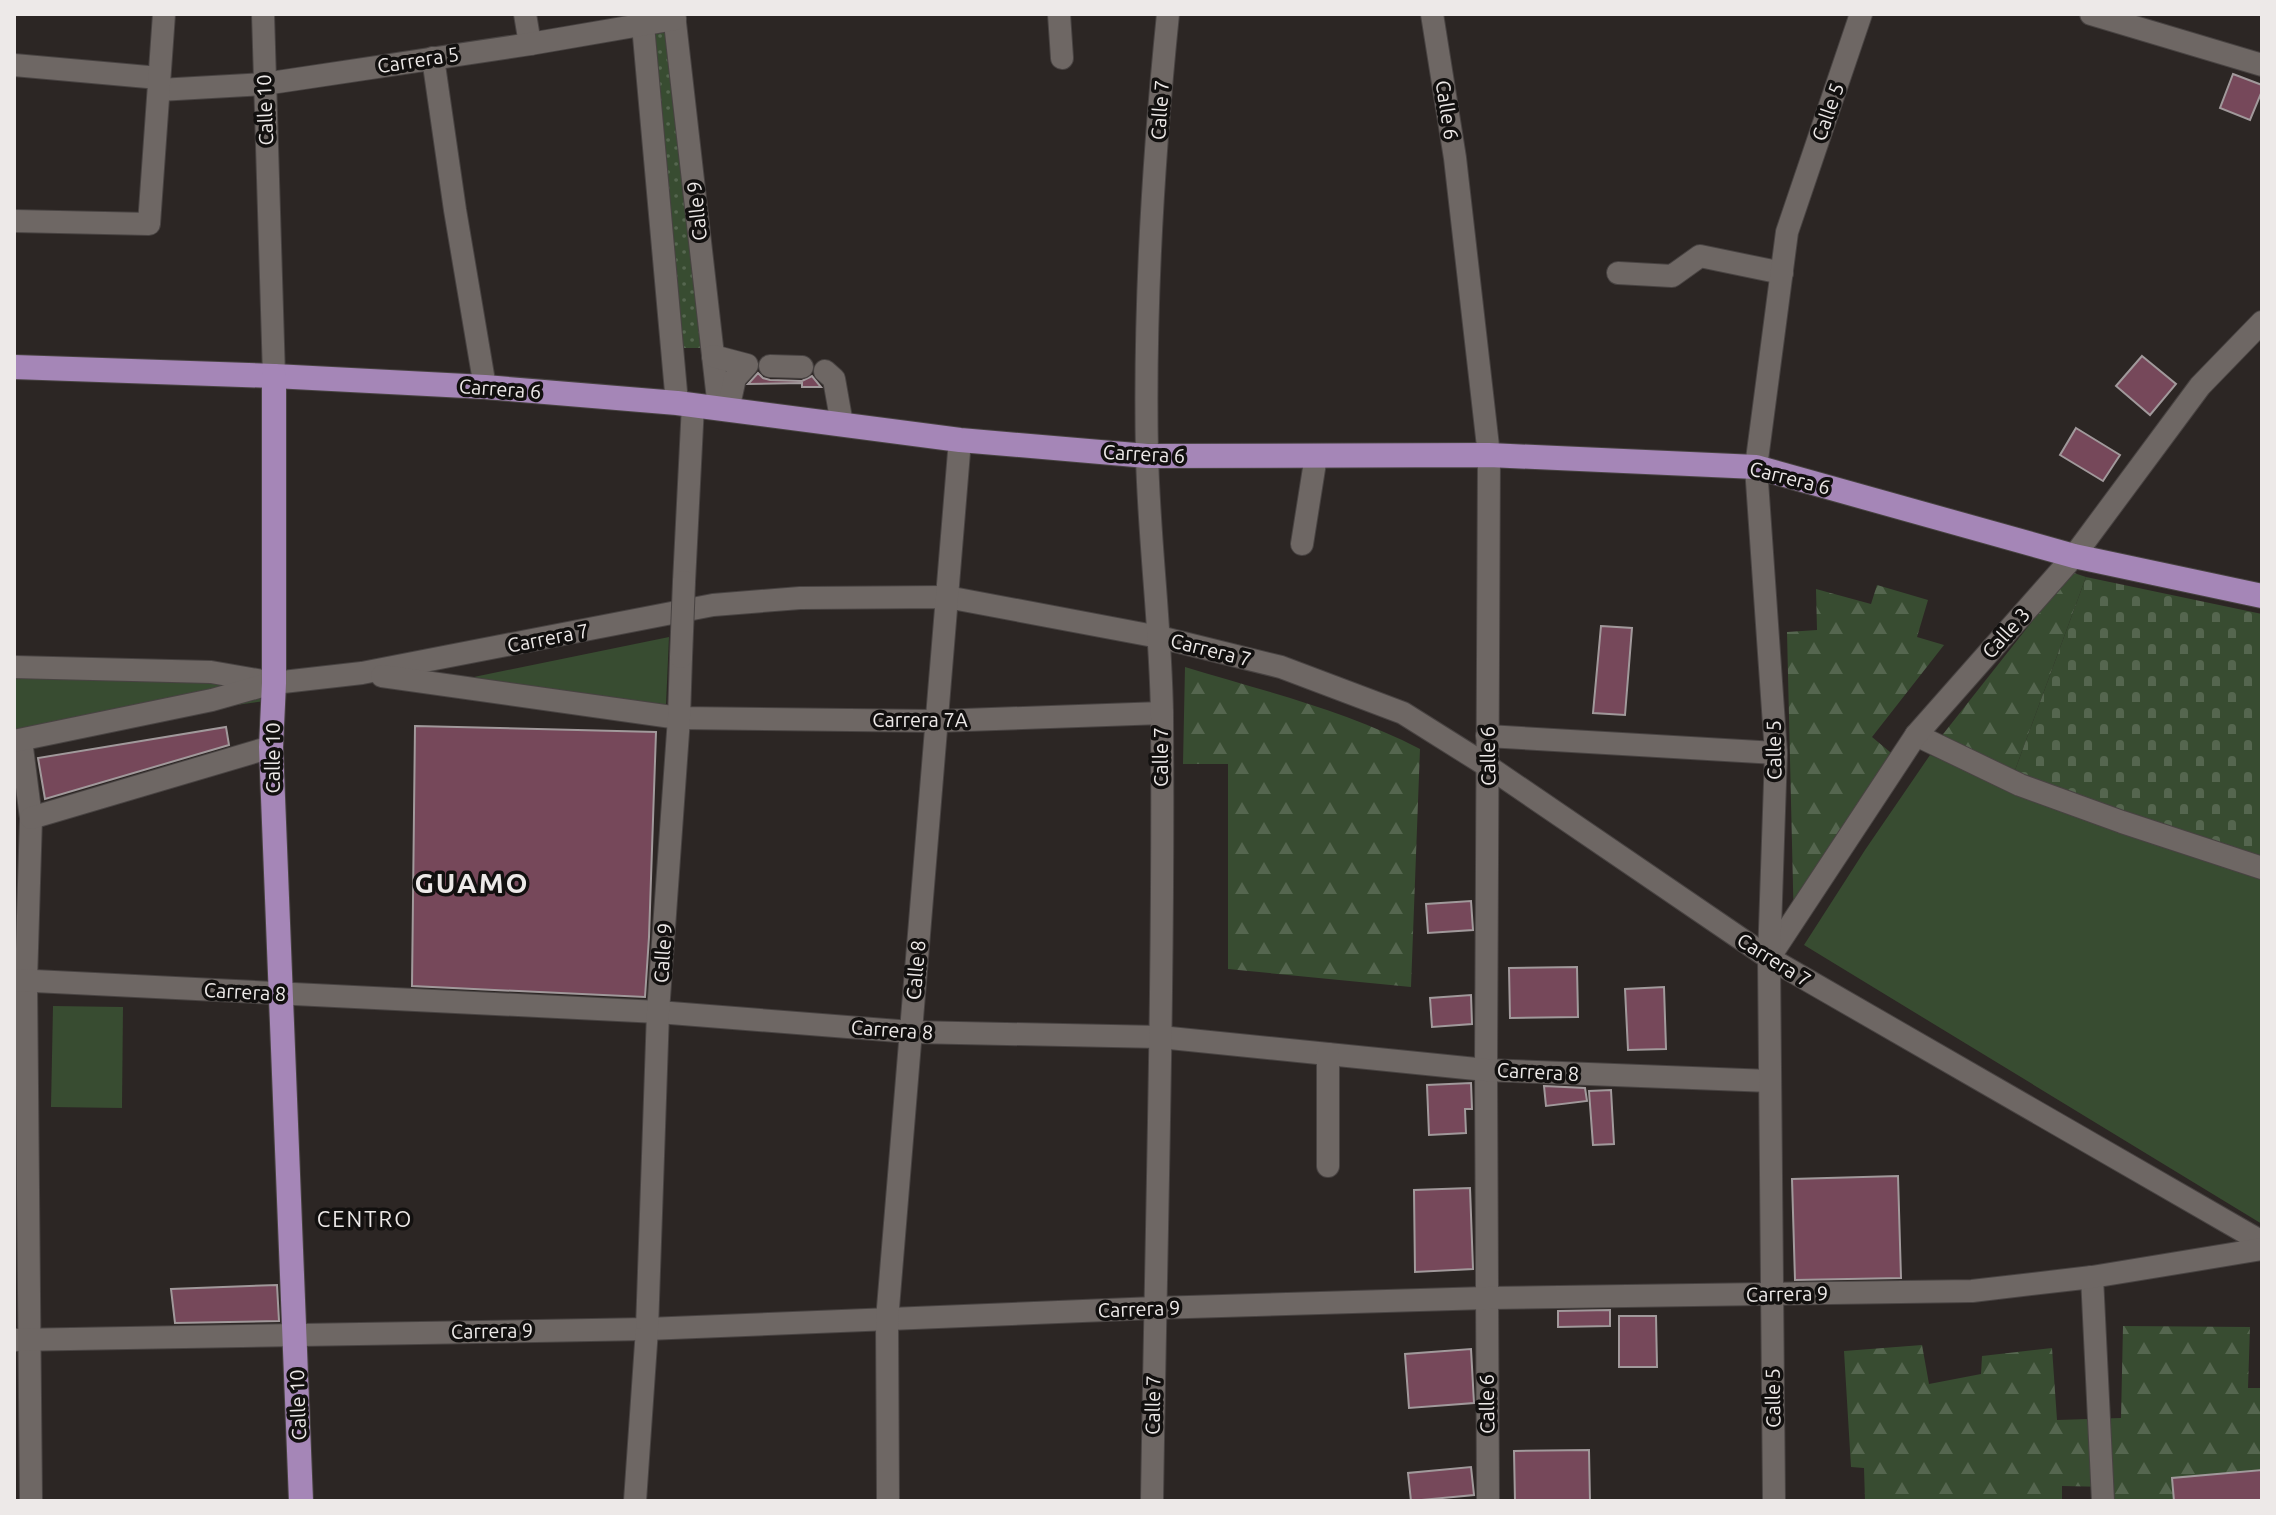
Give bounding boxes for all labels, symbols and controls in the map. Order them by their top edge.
street label: Carrera 5 [375,42,460,77]
street label: Calle 10 [252,74,277,146]
street label: Calle 7 [1146,79,1173,141]
street label: Calle 6 [1431,79,1464,141]
street label: Calle 5 [1807,80,1848,144]
street label: Calle 9 [682,180,711,242]
street label: Carrera 6 [458,374,542,403]
street label: Carrera 6 [1102,440,1186,467]
street label: Carrera 6 [1747,456,1833,499]
street label: Calle 3 [1977,603,2034,663]
street label: Carrera 7 [505,618,591,657]
street label: Carrera 7 [1168,628,1254,671]
street label: Carrera 7A [872,708,968,731]
street label: Calle 5 [1761,720,1786,780]
street label: Calle 10 [261,722,284,794]
street label: Calle 6 [1475,726,1500,786]
street label: Calle 7 [1149,727,1172,787]
district label: GUAMO [414,867,530,898]
street label: Calle 9 [649,922,676,984]
street label: Carrera 7 [1733,928,1815,991]
street label: Calle 8 [901,939,930,1001]
street label: Carrera 8 [203,978,287,1005]
street label: Carrera 8 [850,1015,934,1044]
street label: Carrera 8 [1496,1058,1580,1085]
district label: CENTRO [317,1206,413,1231]
street label: Carrera 9 [1746,1281,1828,1306]
street label: Carrera 9 [1097,1296,1181,1321]
street label: Carrera 9 [451,1318,533,1343]
street label: Calle 5 [1760,1368,1785,1428]
street label: Calle 10 [285,1369,310,1441]
street label: Calle 6 [1474,1374,1499,1434]
street label: Calle 7 [1140,1375,1165,1435]

